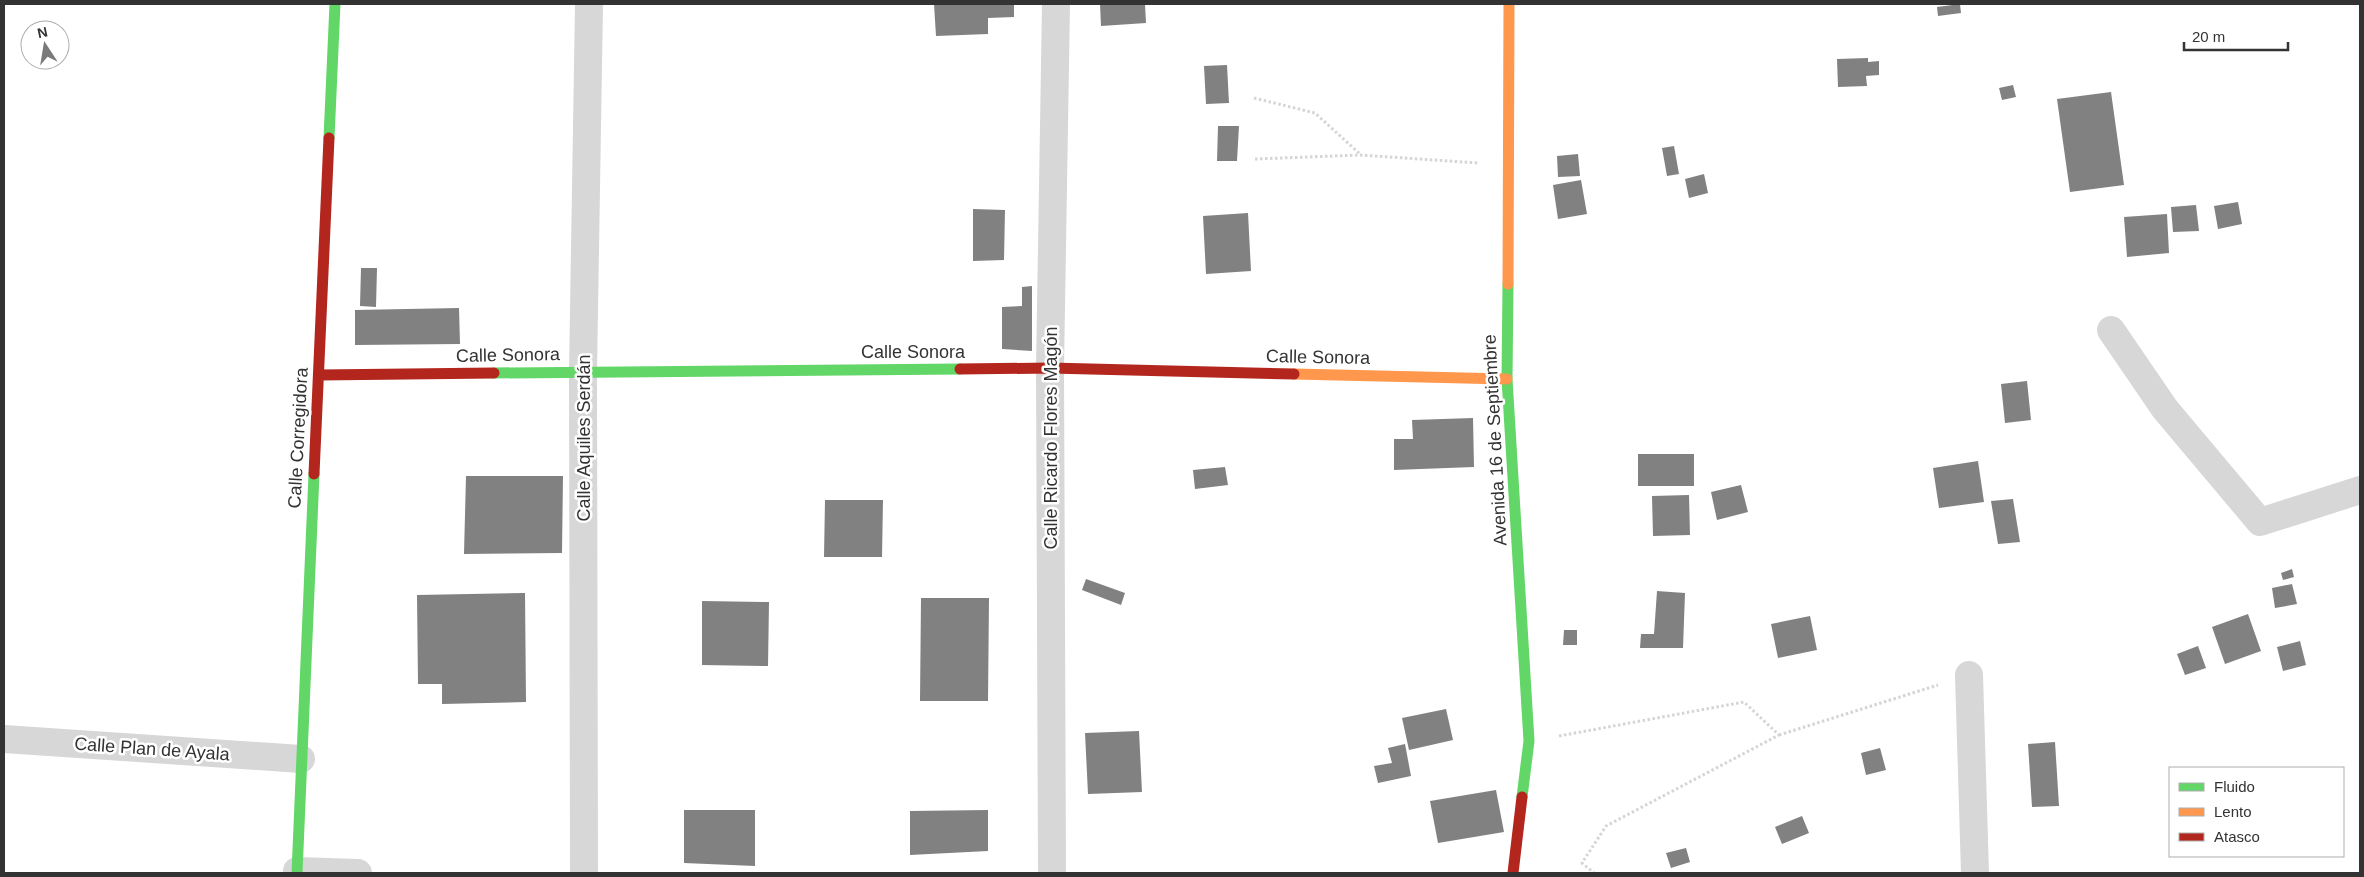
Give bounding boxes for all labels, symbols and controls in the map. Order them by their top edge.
north arrow [20,20,70,70]
scale bar [2184,20,2288,52]
text: N [36,23,49,41]
text: 20 m [2192,28,2225,45]
street label: Calle Ricardo Flores Magón [1041,326,1061,550]
street label: Avenida 16 de Septiembre [1479,334,1511,546]
street label: Calle Sonora [861,342,966,362]
street label: Calle Sonora [456,344,561,366]
street label: Calle Sonora [1266,346,1371,368]
street label: Calle Aquiles Serdán [574,354,594,522]
street label: Calle Corregidora [284,366,312,509]
street label: Calle Plan de Ayala [74,734,231,764]
legend [2169,767,2344,857]
text: Fluido [2214,778,2255,795]
text: Lento [2214,803,2252,820]
text: Atasco [2214,828,2260,845]

